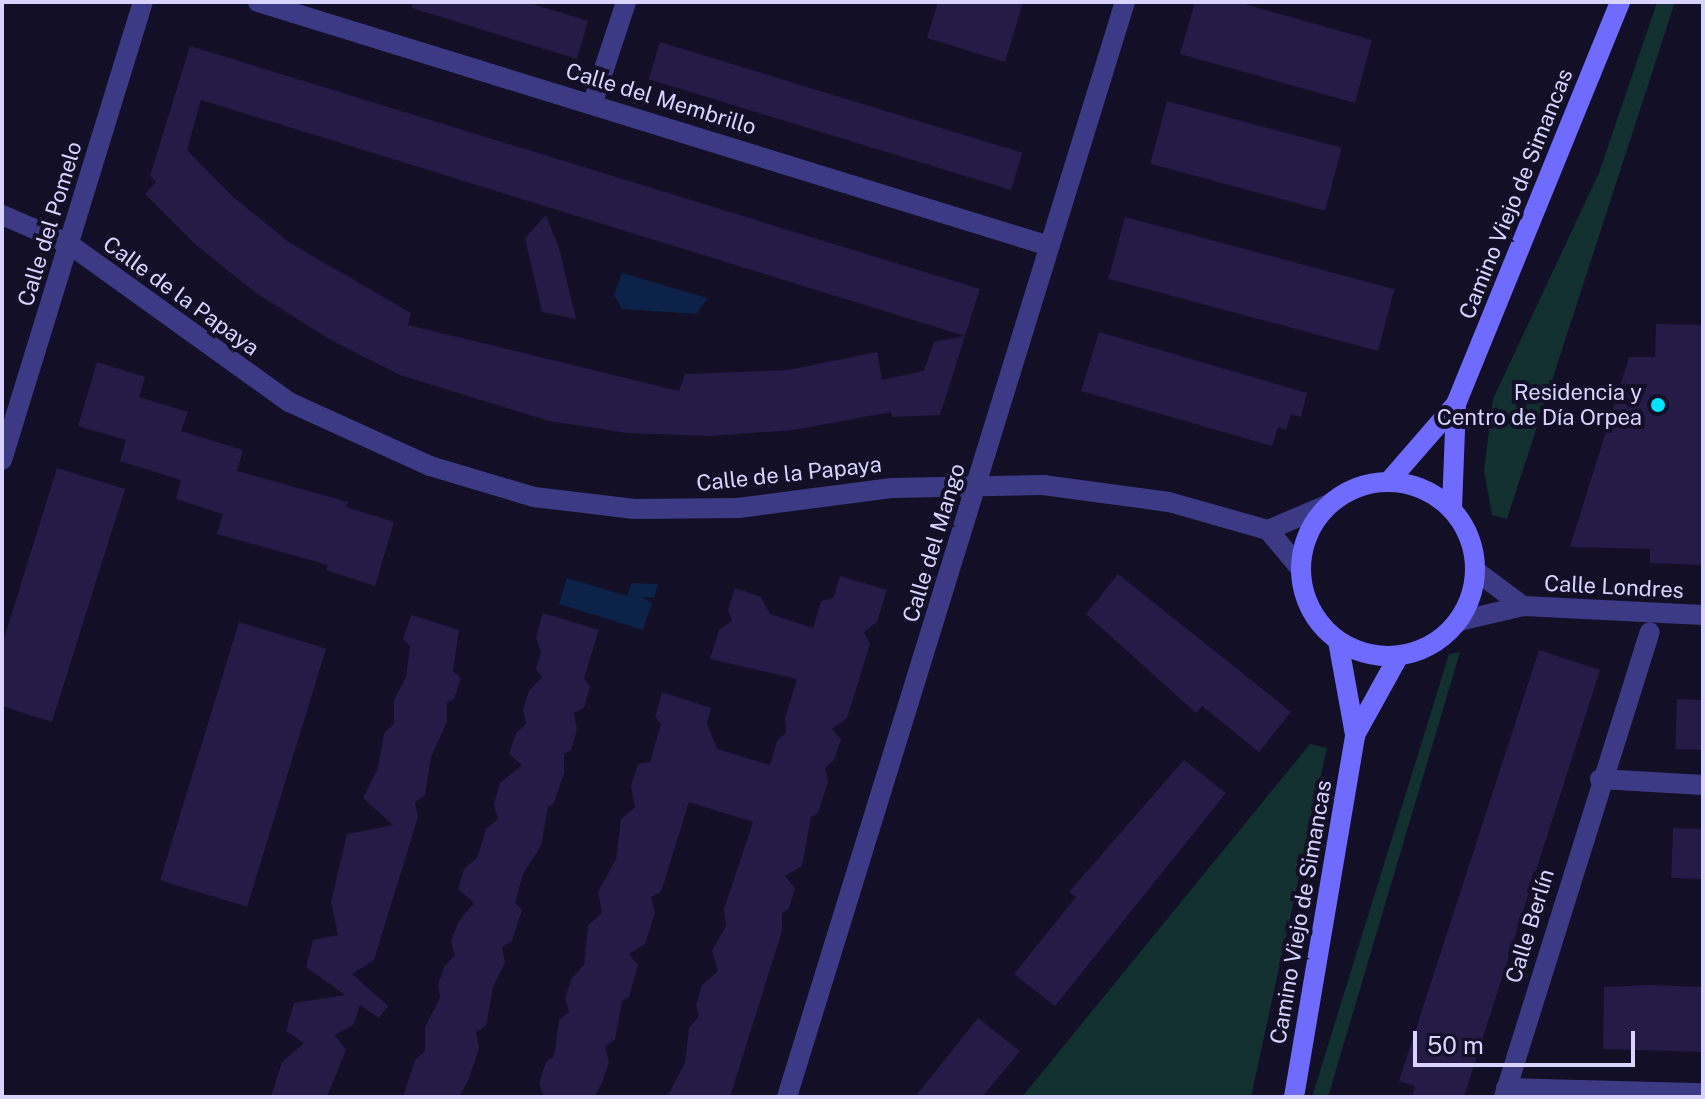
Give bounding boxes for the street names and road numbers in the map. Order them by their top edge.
street label: Calle del Membrillo [562,57,760,141]
street label: Camino Viejo de Simancas [1453,65,1579,323]
street label: Calle del Pomelo [12,138,88,310]
street label: Calle de la Papaya [98,230,264,362]
street label: Calle de la Papaya [695,451,883,497]
street label: Calle del Mango [897,460,971,626]
street label: Calle Londres [1543,570,1685,604]
street label: Camino Viejo de Simancas [1265,777,1337,1047]
street label: Calle Berlín [1500,866,1560,986]

